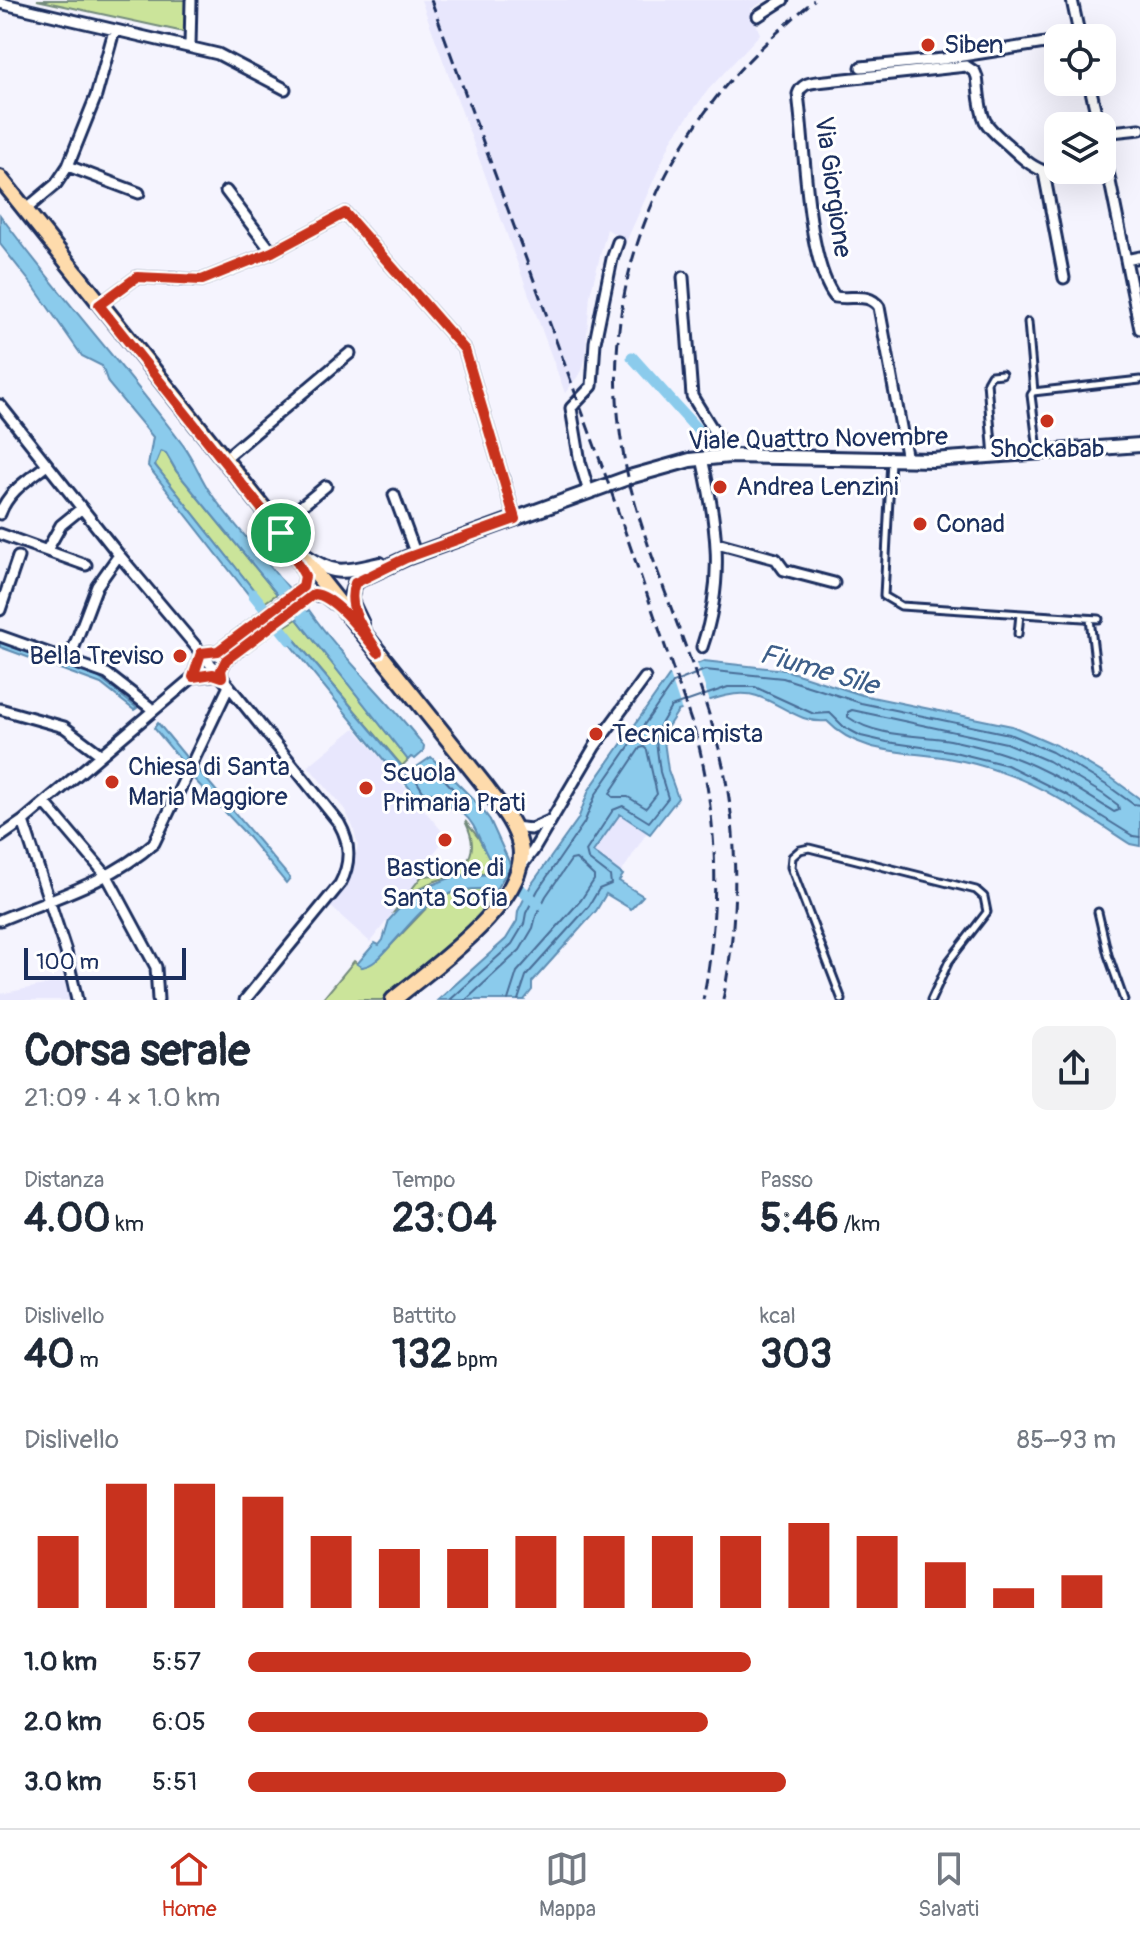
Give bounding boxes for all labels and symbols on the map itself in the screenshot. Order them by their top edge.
place label: Siben [944,29,1004,61]
marker: Siben [919,36,937,54]
street label: Via Giorgione [807,114,859,260]
marker: Shockabab [1038,412,1056,430]
street label: Viale Quattro Novembre [688,421,948,457]
place label: Shockabab [989,433,1105,465]
place label: Andrea Lenzini [736,471,899,503]
marker: Andrea Lenzini [711,478,729,496]
pin [247,499,315,567]
place label: Conad [936,508,1005,540]
marker: Conad [911,515,929,533]
water label: Fiume Sile [756,636,885,704]
place label: Bella Treviso [29,640,164,672]
marker: Bella Treviso [171,647,189,665]
place label: Tecnica mista [612,718,763,750]
marker: Tecnica mista [587,725,605,743]
place label: Chiesa di Santa Maria Maggiore [128,751,290,813]
place label: Scuola Primaria Prati [382,757,525,819]
marker: Chiesa di Santa Maria Maggiore [103,773,121,791]
marker: Scuola Primaria Prati [357,779,375,797]
marker: Bastione di Santa Sofia [436,831,454,849]
place label: Bastione di Santa Sofia [382,852,508,914]
scale bar [24,944,186,980]

